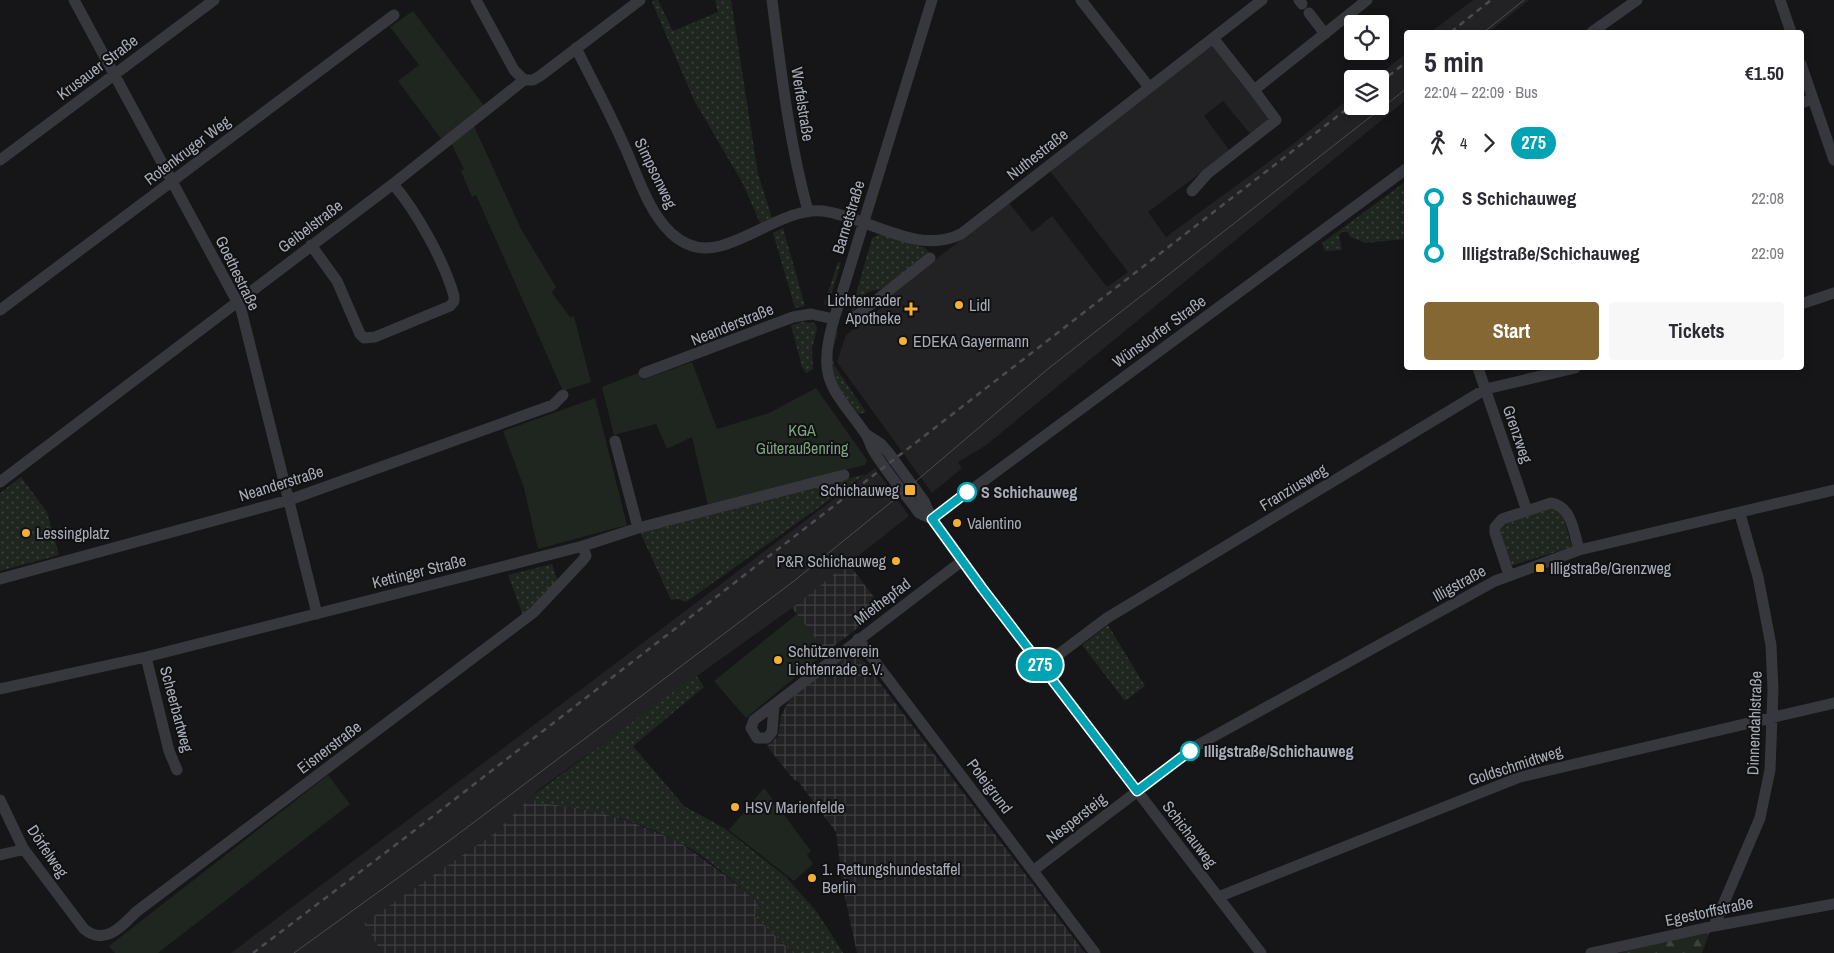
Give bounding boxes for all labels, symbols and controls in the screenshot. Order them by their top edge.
map controls [1344,15,1389,115]
button: locate [1344,15,1389,60]
street label: Krusauer Straße [52,29,142,105]
text: 5 min [1424,43,1484,81]
text: €1.50 [1745,60,1784,86]
street label: Werfelstraße [786,65,820,143]
button: layers [1344,70,1389,115]
text: 22:04 – 22:09 · Bus [1424,81,1538,103]
street label: Rotenkruger Weg [139,110,235,190]
street label: Nuthestraße [1002,123,1072,185]
icon: walk [1424,129,1452,157]
icon: forward [1475,129,1503,157]
text: 275 [1521,130,1546,155]
text: 4 [1460,132,1467,154]
street label: Simpsonweg [629,134,683,213]
street label: Barnetstraße [826,178,870,256]
text: S Schichauweg [1462,185,1576,211]
text: 22:08 [1751,187,1784,209]
street label: Geibelstraße [273,194,347,258]
street label: Goethestraße [211,232,265,314]
text: Illigstraße/Schichauweg [1462,240,1640,266]
text: 22:09 [1751,242,1784,264]
place label: Lichtenrader Apotheke [827,289,902,329]
street label: Wünsdorfer Straße [1108,290,1210,372]
place label: Lidl [969,294,990,316]
street label: Neanderstraße [687,297,777,351]
marker: Lidl [953,299,965,311]
button: Start [1424,302,1599,360]
button: Tickets [1609,302,1784,360]
marker: Lichtenrader Apotheke [905,303,917,315]
place label: EDEKA Gayermann [913,330,1029,352]
marker: EDEKA Gayermann [897,335,909,347]
street label: Grenzweg [1498,402,1538,467]
park label: KGA Güteraußenring [756,419,849,459]
street label: Franziusweg [1255,458,1331,516]
street label: Neanderstraße [236,460,326,506]
place label: Schichauweg [820,479,900,501]
place label: S Schichauweg [981,481,1077,503]
marker: S Schichauweg [957,482,977,502]
marker: Schichauweg [903,483,917,497]
place label: Valentino [967,512,1021,534]
marker: Valentino [951,517,963,529]
place label: Lessingplatz [36,522,110,544]
marker: Lessingplatz [20,527,32,539]
street label: Kettinger Straße [370,549,468,593]
place label: P&R Schichauweg [777,550,887,572]
marker: P&R Schichauweg [890,555,902,567]
place label: Illigstraße/Grenzweg [1550,557,1672,579]
street label: Illigstraße [1428,559,1490,607]
marker: Illigstraße/Grenzweg [1534,562,1546,574]
street label: Miethepfad [849,572,915,630]
place label: Schützenverein Lichtenrade e.V. [788,640,883,680]
line badge: 275 [1011,649,1069,681]
text: 275 [1028,652,1052,677]
marker: Schützenverein Lichtenrade e.V. [772,654,784,666]
street label: Scheerbartweg [155,664,199,755]
street label: Dinnendahlstraße [1741,670,1767,776]
street label: Eisnerstraße [292,716,366,778]
street label: Goldschmidtweg [1465,739,1566,791]
place label: Illigstraße/Schichauweg [1204,740,1354,762]
marker: Illigstraße/Schichauweg [1180,741,1200,761]
street label: Poleigrund [962,754,1018,818]
street label: Nespersteig [1041,787,1111,848]
place label: HSV Marienfelde [745,796,845,818]
street label: Schichauweg [1158,796,1223,873]
marker: HSV Marienfelde [729,801,741,813]
street label: Dörfelweg [22,820,74,882]
place label: 1. Rettungshundestaffel Berlin [822,858,960,898]
marker: 1. Rettungshundestaffel Berlin [806,872,818,884]
street label: Egestorffstraße [1663,891,1755,931]

